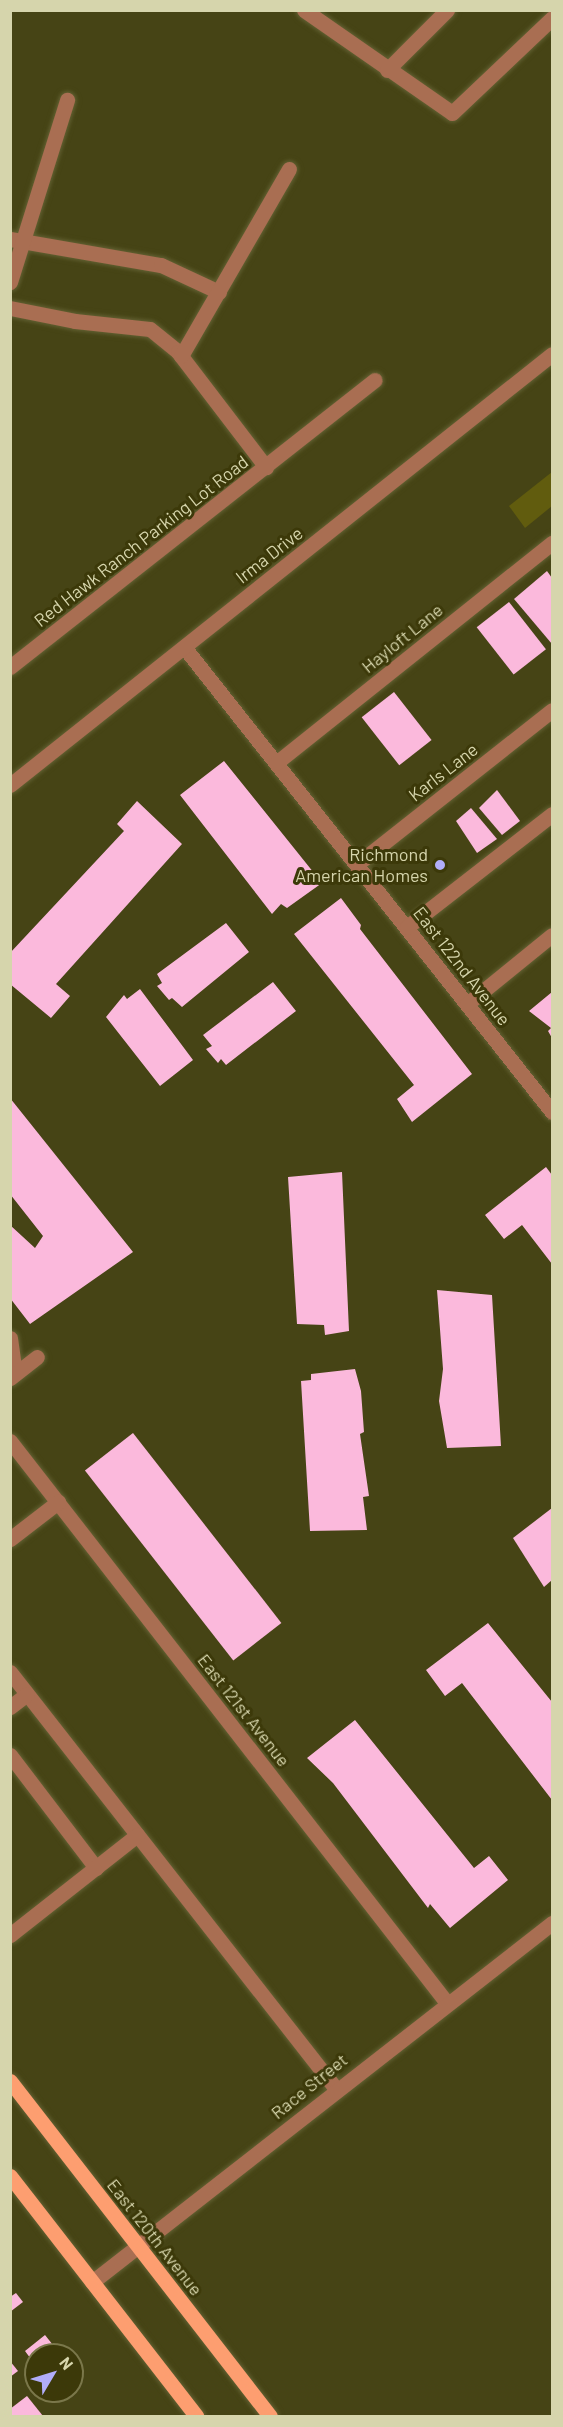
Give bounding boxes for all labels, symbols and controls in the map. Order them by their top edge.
street label: Red Hawk Ranch Parking Lot Road [30,451,252,631]
street label: Irma Drive [231,522,307,588]
street label: Hayloft Lane [357,599,447,677]
street label: Karls Lane [404,738,482,806]
place label: Richmond American Homes [295,844,428,886]
marker: Richmond American Homes [433,858,447,872]
street label: East 122nd Avenue [409,902,515,1030]
street label: East 121st Avenue [193,1649,295,1771]
street label: Race Street [267,2049,351,2123]
street label: East 120th Avenue [103,2174,207,2300]
north arrow [24,2343,84,2403]
text: N [56,2353,78,2373]

